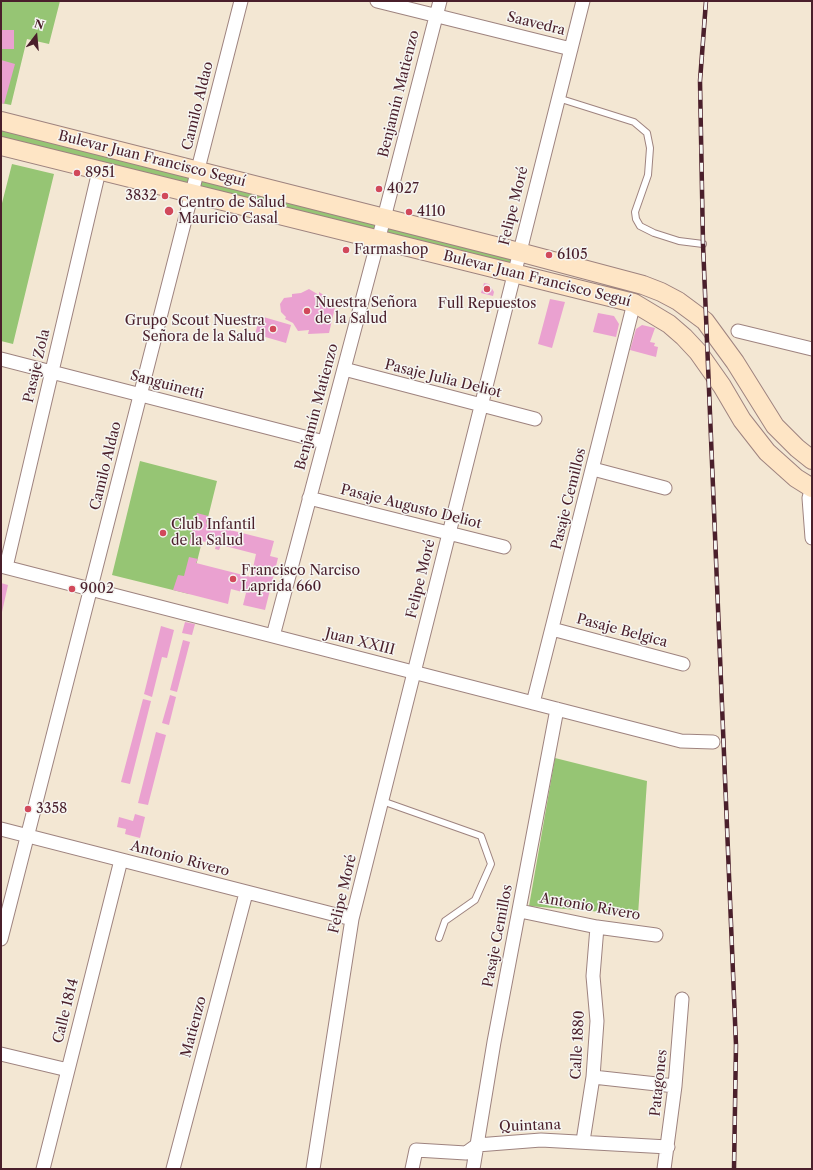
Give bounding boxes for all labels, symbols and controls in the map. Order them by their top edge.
street label: Saavedra [505,9,567,39]
north arrow [16,16,56,56]
text: N [33,16,46,33]
street label: Benjamín Matienzo [375,29,423,159]
street label: Camilo Aldao [179,60,217,152]
street label: Bulevar Juan Francisco Seguí [57,128,247,190]
place label: 8951 [85,165,115,181]
street label: Felipe Moré [496,165,532,247]
marker: 8951 [72,168,82,178]
place label: 4027 [387,181,419,197]
marker: 4027 [374,184,384,194]
place label: 3832 [125,188,157,204]
marker: 3832 [160,191,170,201]
place label: Centro de Salud Mauricio Casal [178,195,285,228]
place label: 4110 [417,204,446,220]
marker: Centro de Salud Mauricio Casal [163,205,175,217]
marker: 4110 [404,207,414,217]
place label: Farmashop [354,242,428,258]
marker: Farmashop [341,245,351,255]
place label: 6105 [557,247,588,263]
street label: Bulevar Juan Francisco Seguí [442,248,632,310]
marker: 6105 [544,250,554,260]
marker: Full Repuestos [482,284,492,294]
place label: Nuestra Señora de la Salud [315,295,417,328]
place label: Full Repuestos [438,296,536,312]
marker: Nuestra Señora de la Salud [302,306,312,316]
place label: Grupo Scout Nuestra Señora de la Salud [125,313,265,346]
marker: Grupo Scout Nuestra Señora de la Salud [268,324,278,334]
street label: Pasaje Zola [20,328,54,404]
street label: Benjamín Matienzo [292,342,342,472]
street label: Pasaje Julia Deliot [383,356,503,402]
street label: Sanguinetti [128,367,206,403]
street label: Camilo Aldao [87,420,125,512]
street label: Pasaje Cemillos [548,446,590,552]
street label: Pasaje Augusto Deliot [339,481,483,533]
place label: Club Infantil de la Salud [171,517,255,550]
marker: Club Infantil de la Salud [158,528,168,538]
street label: Felipe Moré [403,538,439,620]
place label: Francisco Narciso Laprida 660 [241,563,360,596]
marker: Francisco Narciso Laprida 660 [228,574,238,584]
place label: 9002 [80,581,114,597]
marker: 9002 [67,584,77,594]
street label: Pasaje Belgica [575,611,669,651]
street label: Juan XXIII [323,625,397,659]
place label: 3358 [36,801,67,817]
marker: 3358 [23,804,33,814]
street label: Antonio Rivero [129,838,231,880]
street label: Felipe Moré [326,853,360,935]
street label: Pasaje Cemillos [480,883,516,989]
street label: Antonio Rivero [538,890,642,924]
street label: Calle 1814 [50,977,82,1045]
street label: Matienzo [178,994,210,1060]
street label: Calle 1880 [568,1010,588,1080]
street label: Patagones [647,1049,671,1117]
street label: Quintana [499,1117,561,1135]

